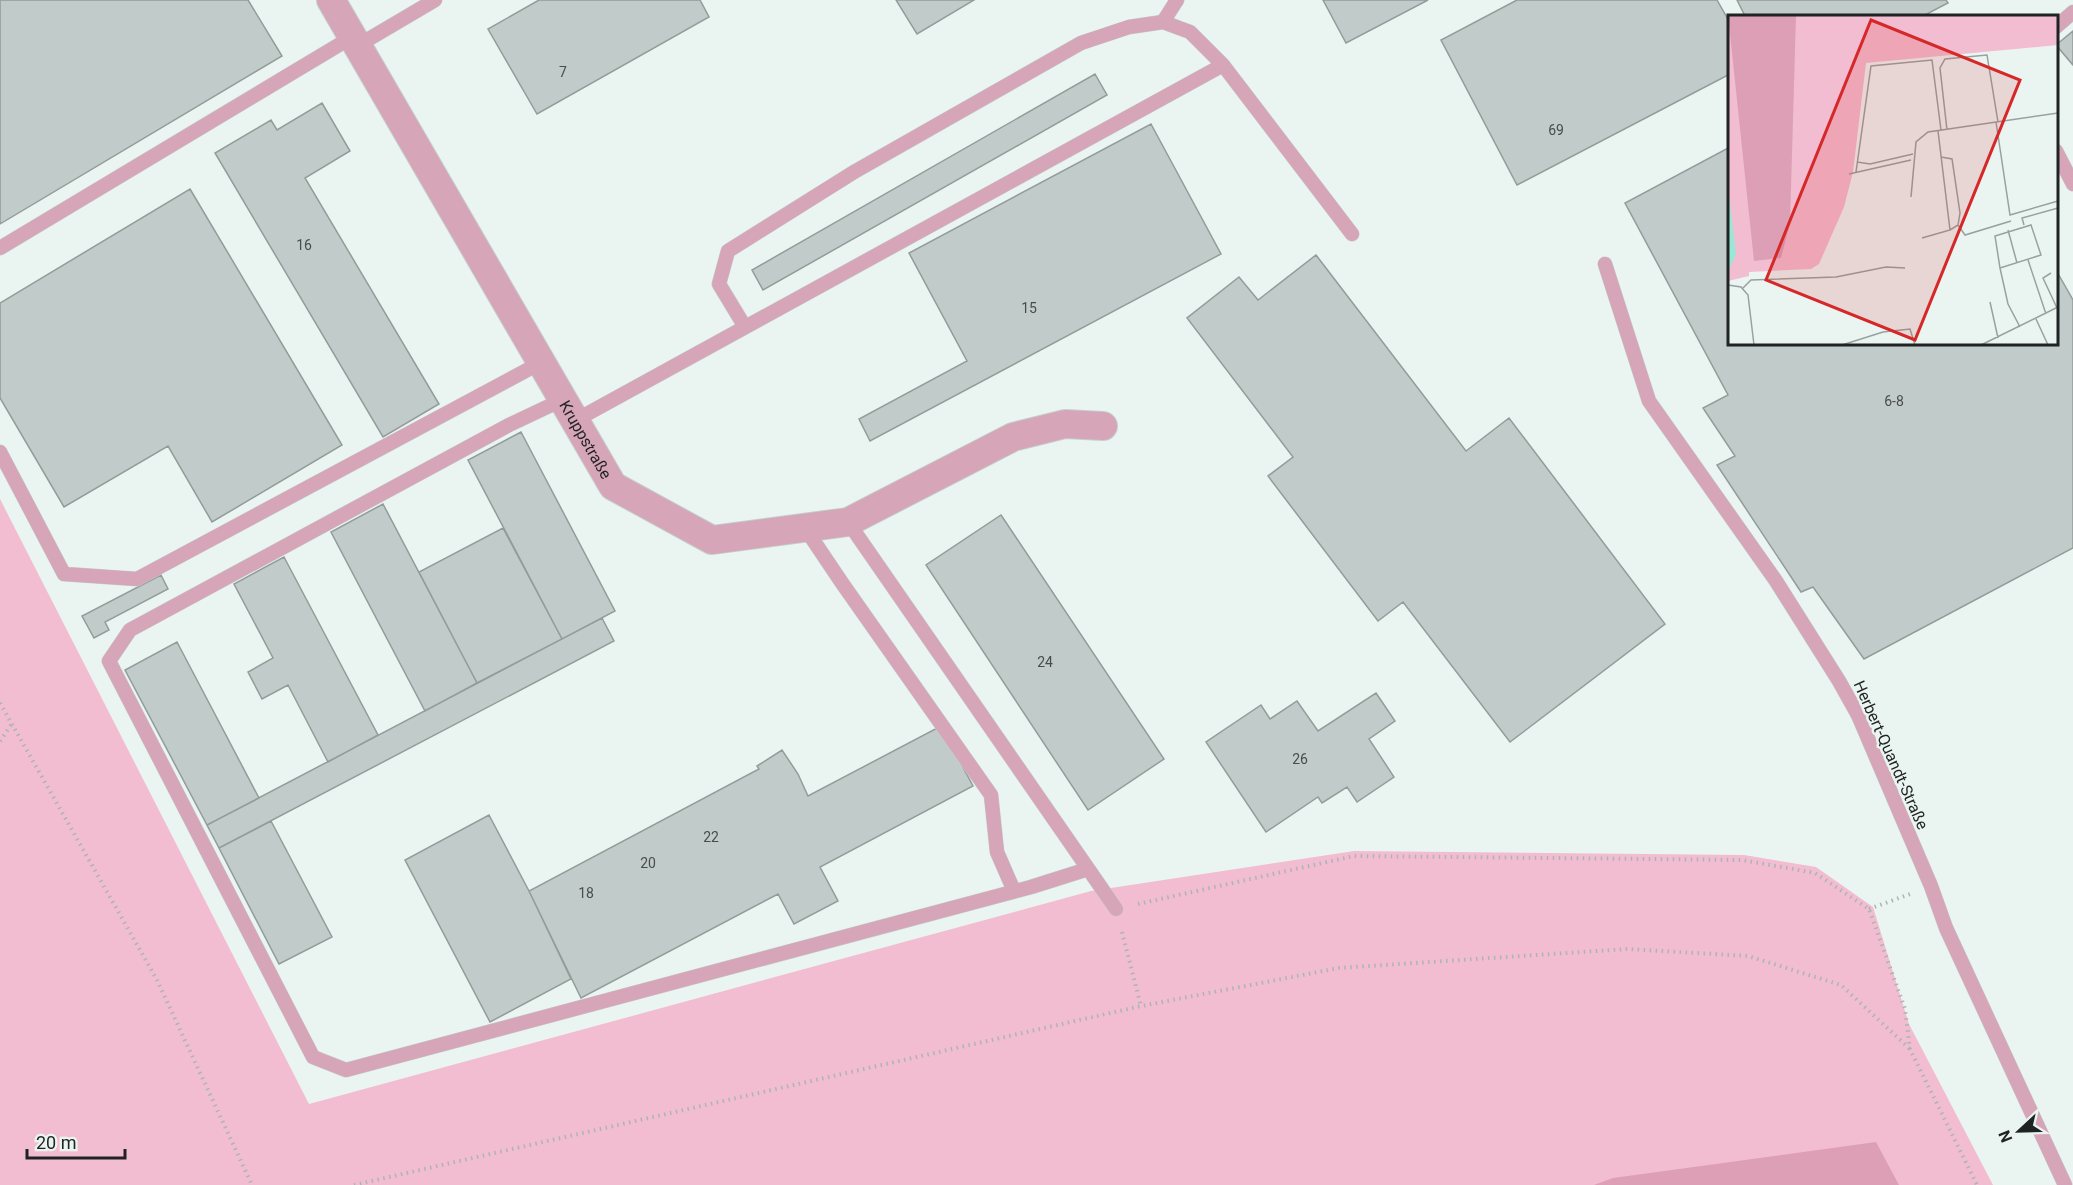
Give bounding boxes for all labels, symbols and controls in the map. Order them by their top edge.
inset map [1728,15,2058,345]
house number: 7 [559,64,567,80]
house number: 69 [1548,122,1564,138]
house number: 16 [296,237,312,253]
house number: 15 [1021,300,1037,316]
house number: 6-8 [1884,393,1904,409]
street label: Kruppstraße [556,397,616,482]
house number: 24 [1037,654,1053,670]
street label: Herbert-Quandt-Straße [1850,678,1932,832]
house number: 26 [1292,751,1308,767]
house number: 22 [703,829,719,845]
house number: 20 [640,855,656,871]
house number: 18 [578,885,594,901]
north arrow [1989,1101,2049,1161]
scale bar [27,1122,124,1160]
text: N [1995,1128,2016,1145]
text: 20 m [36,1132,76,1153]

